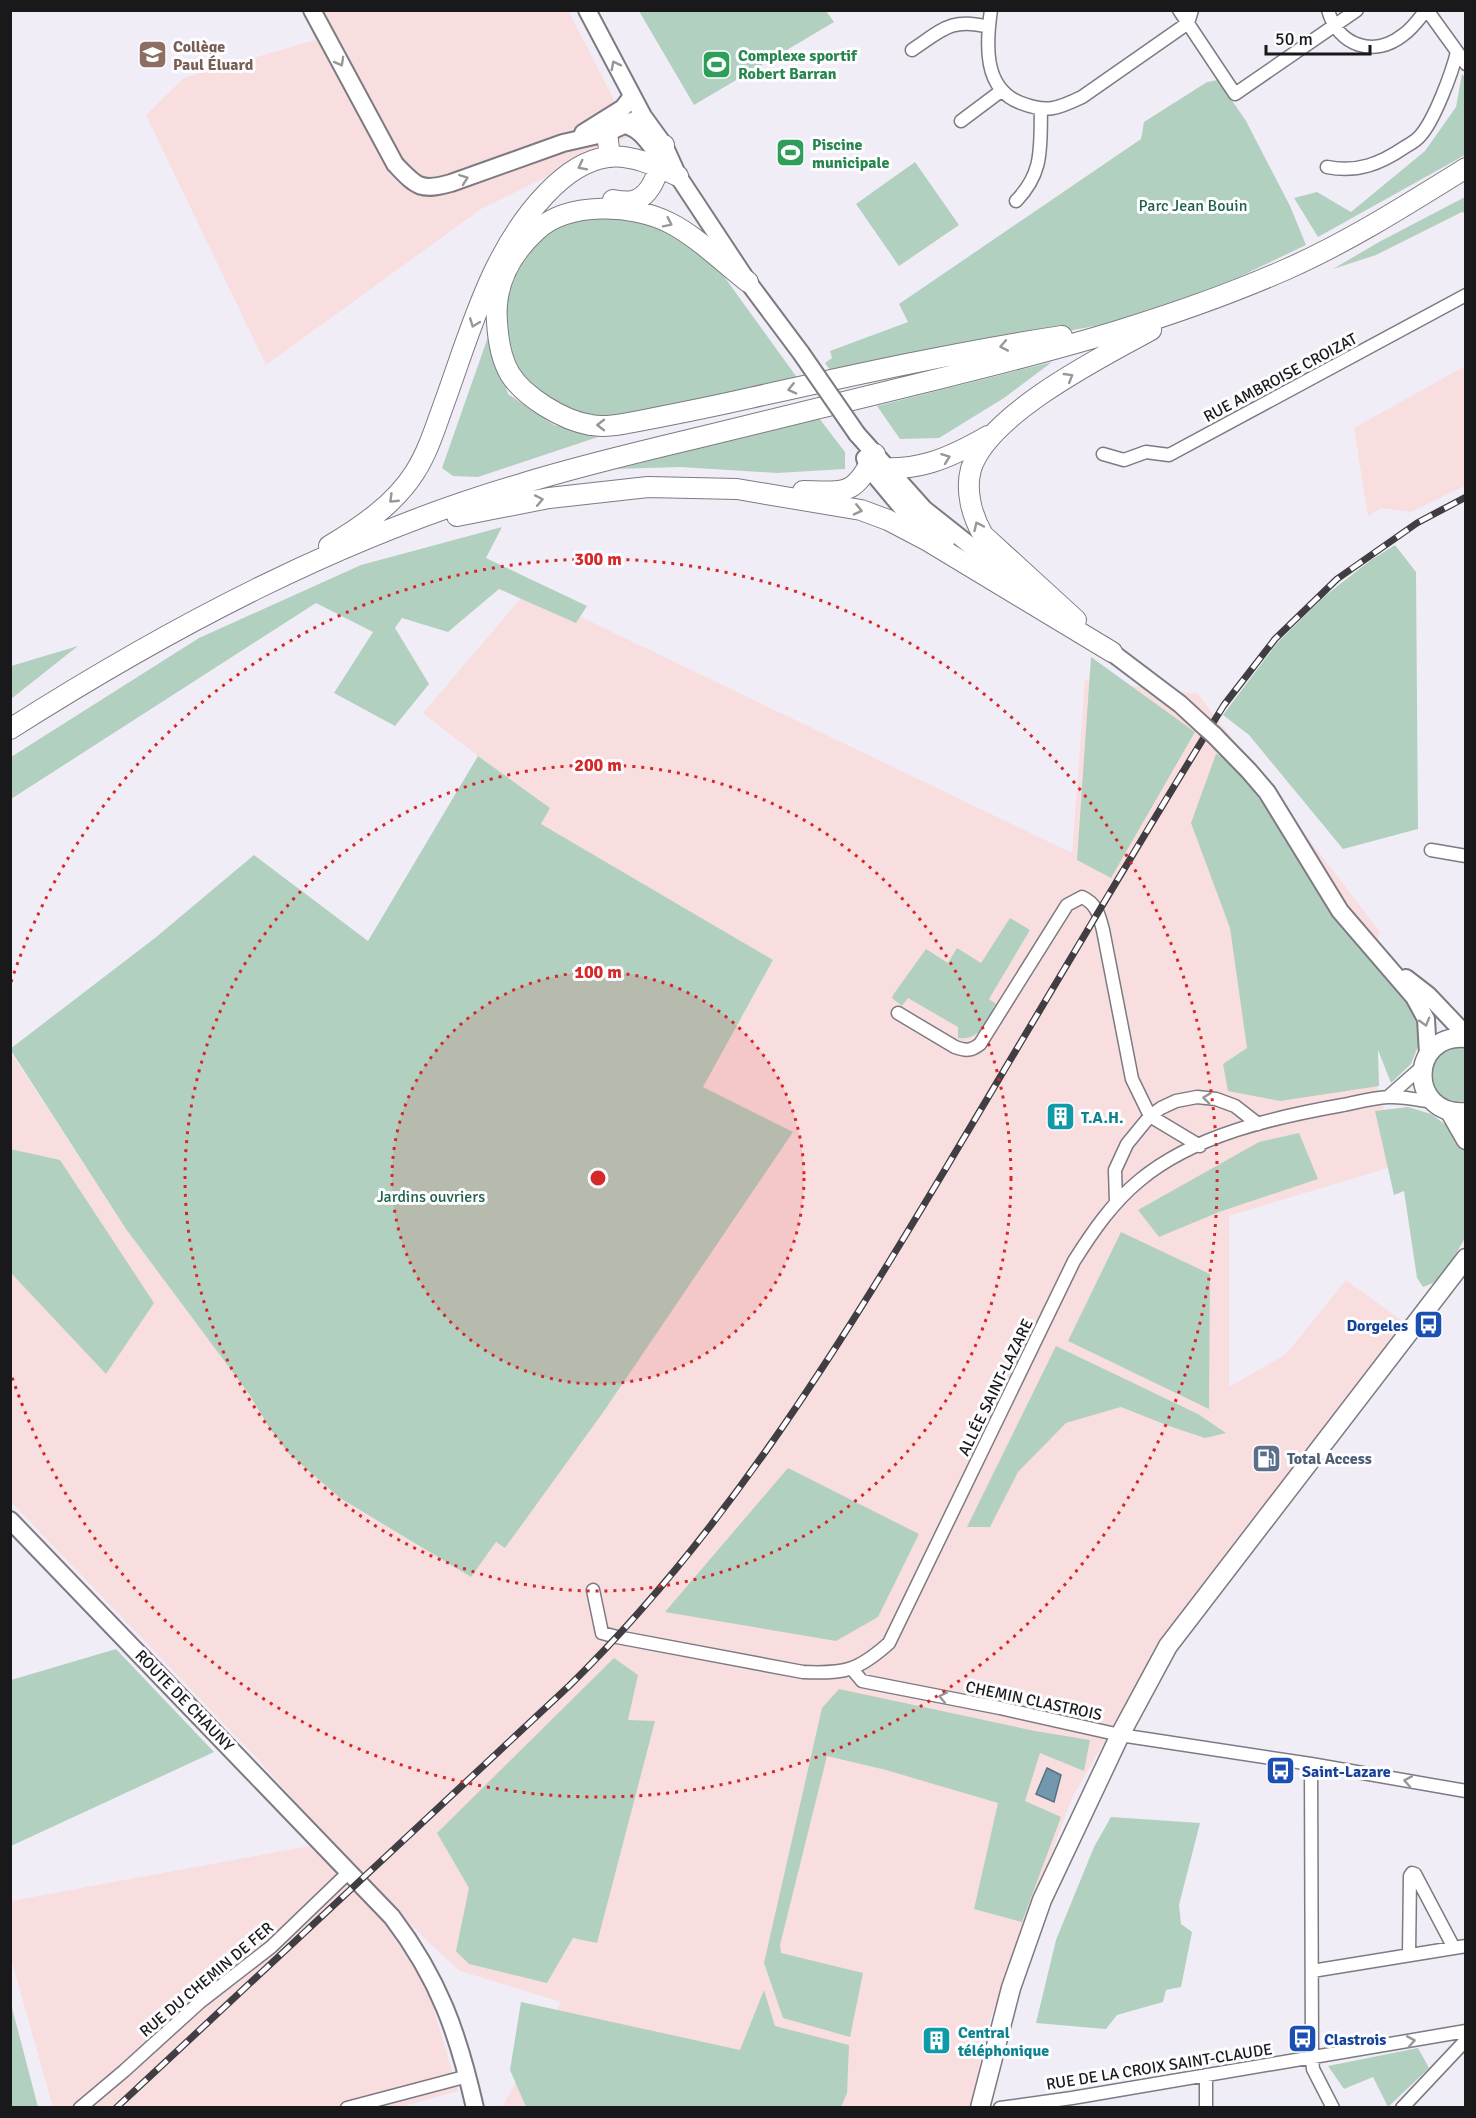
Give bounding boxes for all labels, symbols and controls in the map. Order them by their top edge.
scale bar [1266,18,1370,56]
text: 50 m [1275,28,1313,50]
place label: Collège Paul Éluard [173,37,254,75]
school or university icon: Collège Paul Éluard [136,39,168,71]
place label: Complexe sportif Robert Barran [738,46,858,84]
sports icon: Complexe sportif Robert Barran [701,48,733,80]
one-way arrow [333,55,344,66]
one-way arrow [611,60,622,71]
place label: Piscine municipale [812,135,889,173]
sports icon: Piscine municipale [775,137,807,169]
one-way arrow [578,159,589,171]
one-way arrow [457,174,468,186]
park label: Parc Jean Bouin [1139,196,1247,216]
one-way arrow [662,216,673,228]
one-way arrow [468,317,481,328]
street label: RUE AMBROISE CROIZAT [1200,329,1361,427]
one-way arrow [999,339,1009,352]
one-way arrow [1063,372,1073,384]
one-way arrow [787,382,797,395]
one-way arrow [596,419,605,431]
one-way arrow [940,452,951,465]
one-way arrow [390,491,401,502]
one-way arrow [534,494,544,507]
one-way arrow [853,503,863,516]
one-way arrow [974,521,986,532]
text: 300 m [574,548,622,570]
text: 200 m [574,754,622,776]
text: 100 m [574,961,622,983]
one-way arrow [1418,1016,1430,1027]
one-way arrow [1203,1092,1212,1105]
building icon: T.A.H. [1044,1101,1076,1133]
place label: T.A.H. [1081,1108,1124,1128]
centre of rings [588,1168,608,1188]
park label: Jardins ouvriers [377,1187,485,1207]
bus stop icon: Dorgeles [1413,1309,1445,1341]
street label: ALLÉE SAINT-LAZARE [954,1316,1038,1459]
place label: Dorgeles [1346,1316,1408,1336]
fuel station icon: Total Access [1250,1442,1282,1474]
place label: Total Access [1287,1449,1372,1469]
street label: ROUTE DE CHAUNY [131,1646,238,1756]
street label: CHEMIN CLASTROIS [964,1677,1104,1725]
one-way arrow [938,1691,948,1704]
bus stop icon: Saint-Lazare [1265,1755,1297,1787]
place label: Saint-Lazare [1302,1762,1391,1782]
one-way arrow [1403,1775,1413,1788]
street label: RUE DU CHEMIN DE FER [136,1918,278,2042]
place label: Central téléphonique [957,2023,1049,2061]
bus stop icon: Clastrois [1287,2023,1319,2055]
building icon: Central téléphonique [921,2025,953,2057]
place label: Clastrois [1324,2030,1386,2050]
one-way arrow [1406,2035,1416,2048]
street label: RUE DE LA CROIX SAINT-CLAUDE [1045,2039,1274,2095]

